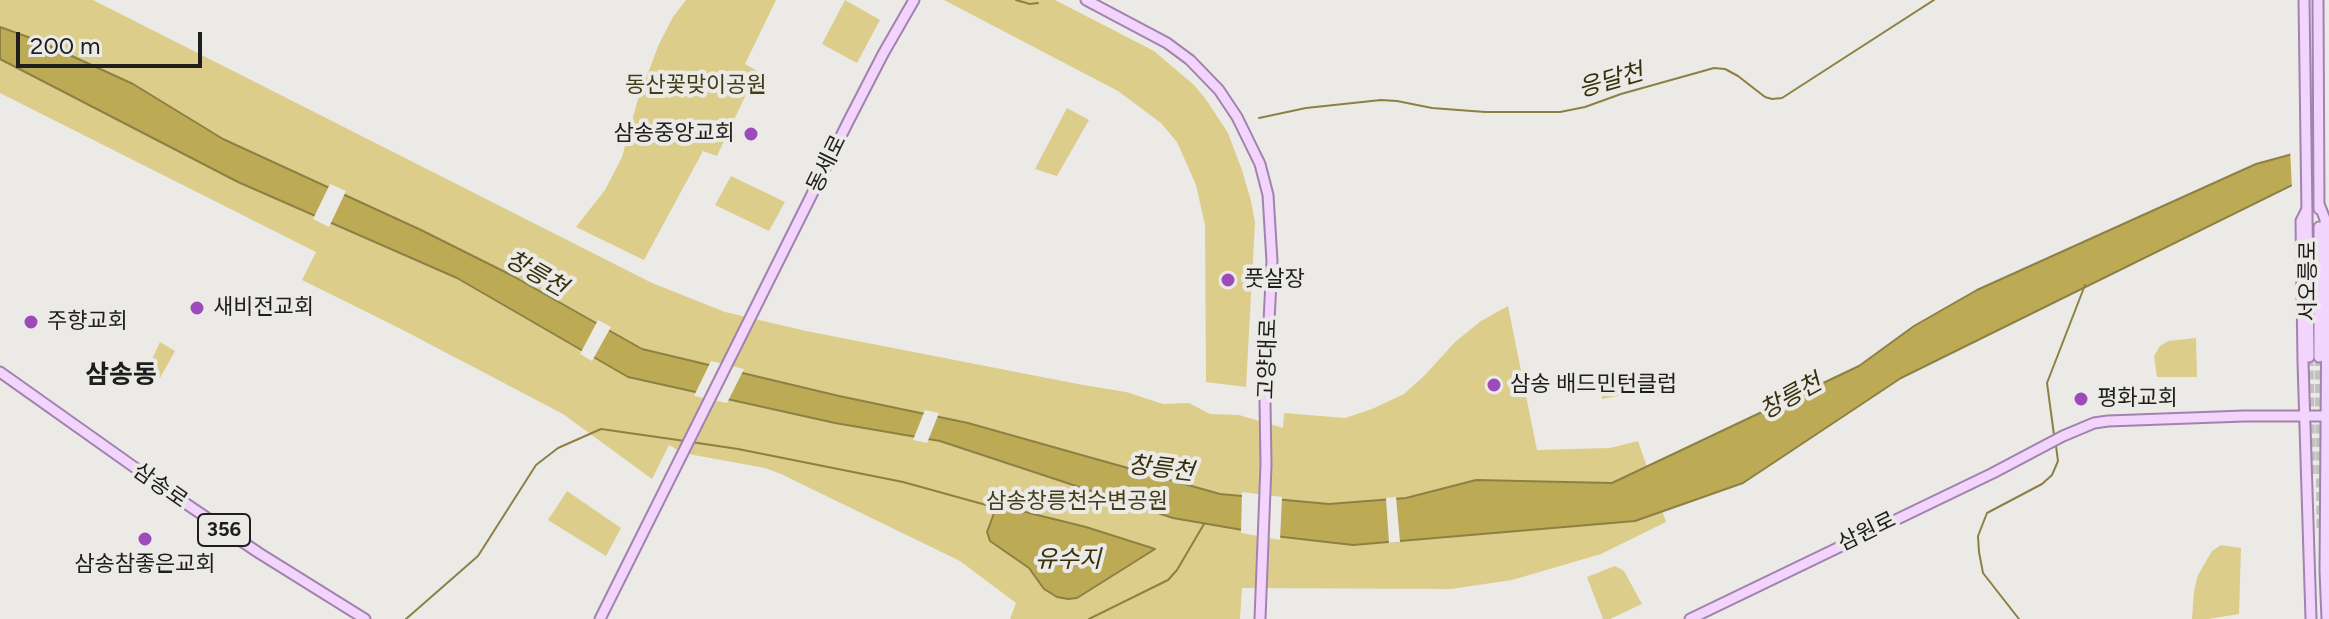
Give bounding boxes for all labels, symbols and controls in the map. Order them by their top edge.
scale bar [20,16,206,66]
text: 200 m [30,31,101,60]
water label: 응달천 [1575,58,1647,104]
park label: 동산꽃맞이공원 [625,73,767,99]
place label: 삼송중앙교회 [614,121,735,147]
marker: 삼송중앙교회 [742,125,760,143]
street label: 동세로 [802,131,852,197]
street label: 서오릉로 [2296,241,2322,321]
water label: 창릉천 [500,245,572,303]
place label: 풋살장 [1244,267,1305,293]
marker: 풋살장 [1219,271,1237,289]
place label: 새비전교회 [213,295,314,321]
marker: 새비전교회 [188,299,206,317]
place label: 주향교회 [47,309,128,335]
marker: 주향교회 [22,313,40,331]
street label: 고양대로 [1253,318,1283,400]
district label: 삼송동 [85,359,157,391]
water label: 창릉천 [1755,368,1827,426]
place label: 삼송 배드민턴클럽 [1510,372,1677,398]
marker: 삼송 배드민턴클럽 [1485,376,1503,394]
place label: 평화교회 [2097,386,2178,412]
marker: 평화교회 [2072,390,2090,408]
water label: 창릉천 [1126,451,1196,487]
street label: 삼송로 [128,458,192,514]
park label: 삼송창릉천수변공원 [986,489,1168,515]
street label: 삼원로 [1834,507,1900,557]
road number: 356 [198,514,250,546]
marker: 삼송참좋은교회 [136,530,154,548]
water label: 유수지 [1035,546,1101,574]
place label: 삼송참좋은교회 [74,552,216,578]

